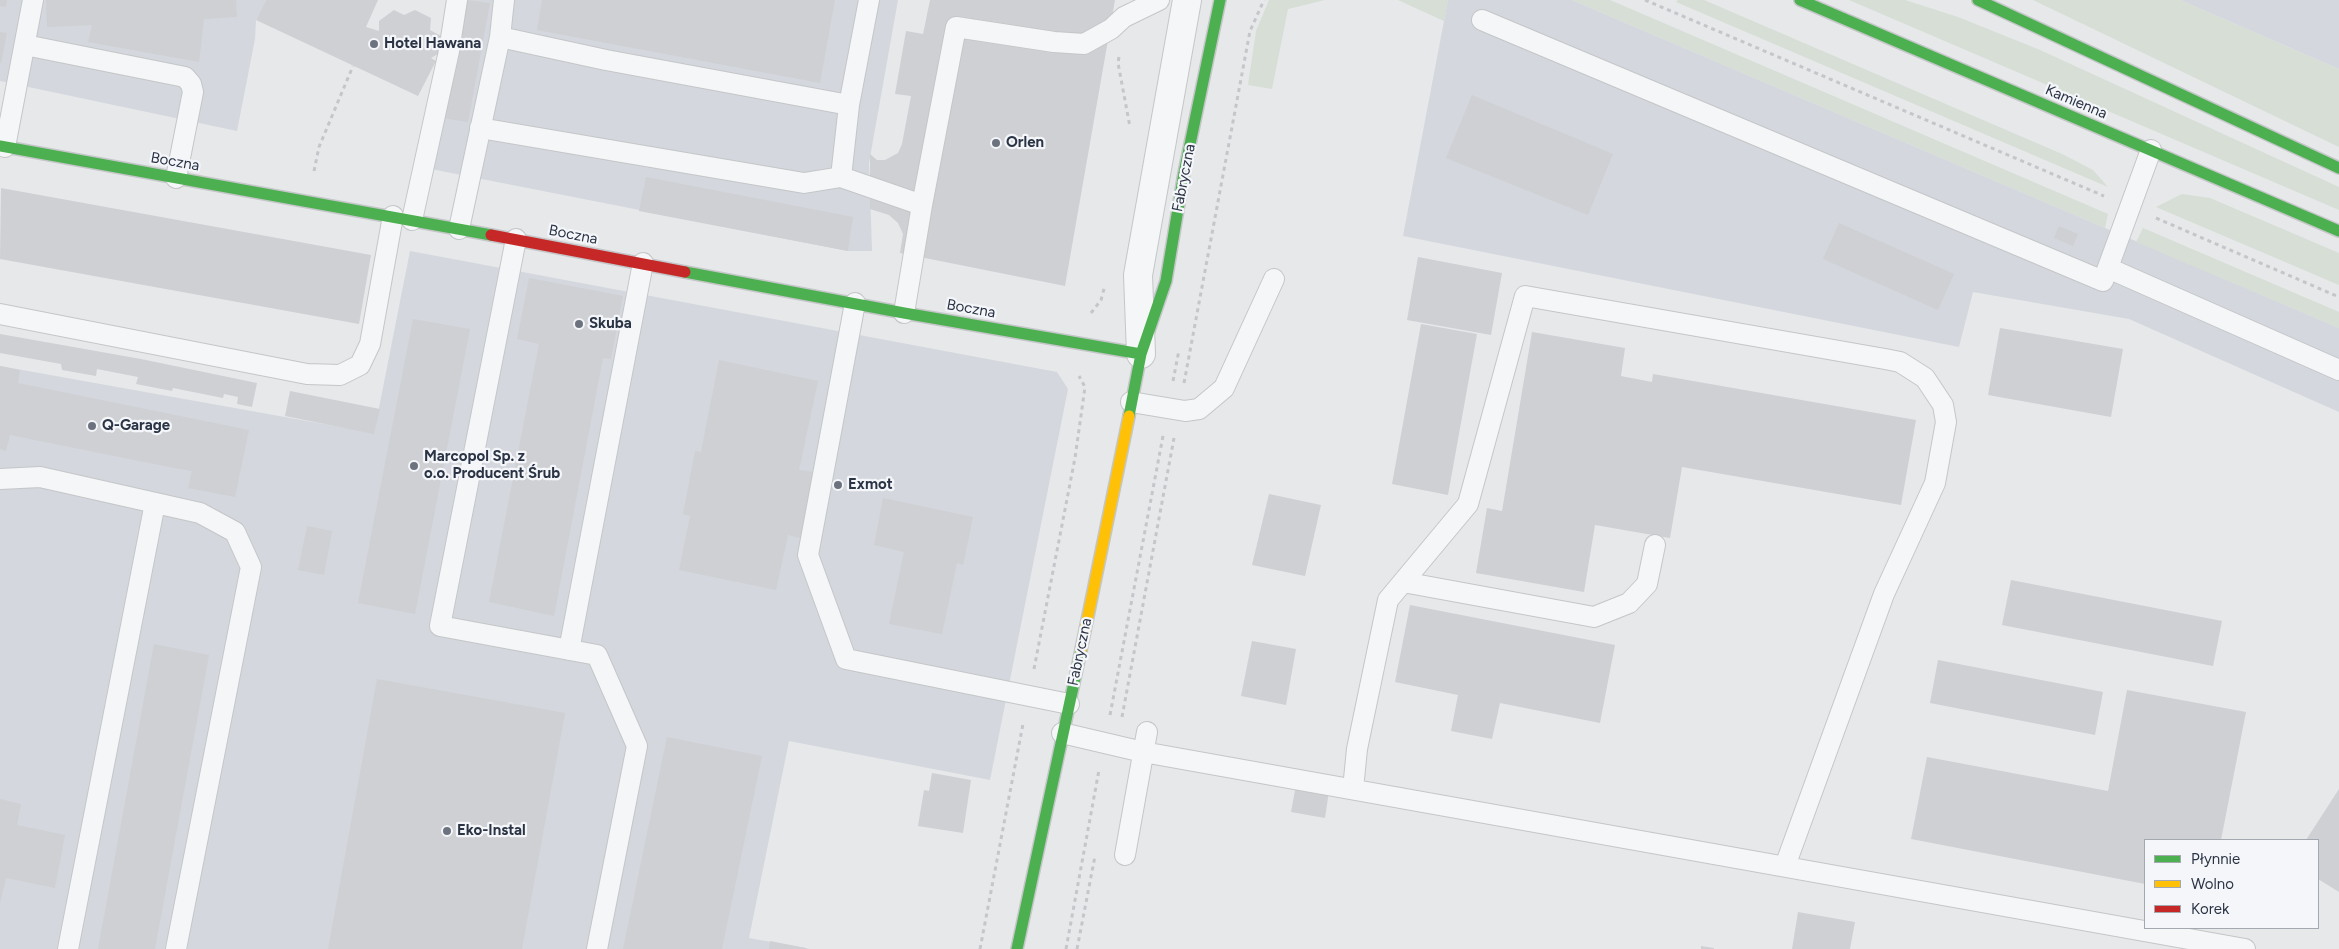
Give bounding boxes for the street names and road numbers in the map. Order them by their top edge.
street label: Kamienna [2042,81,2110,123]
street label: Fabryczna [1169,143,1199,213]
street label: Boczna [149,149,201,175]
street label: Boczna [547,221,599,249]
street label: Boczna [945,296,997,322]
street label: Fabryczna [1064,616,1096,688]

